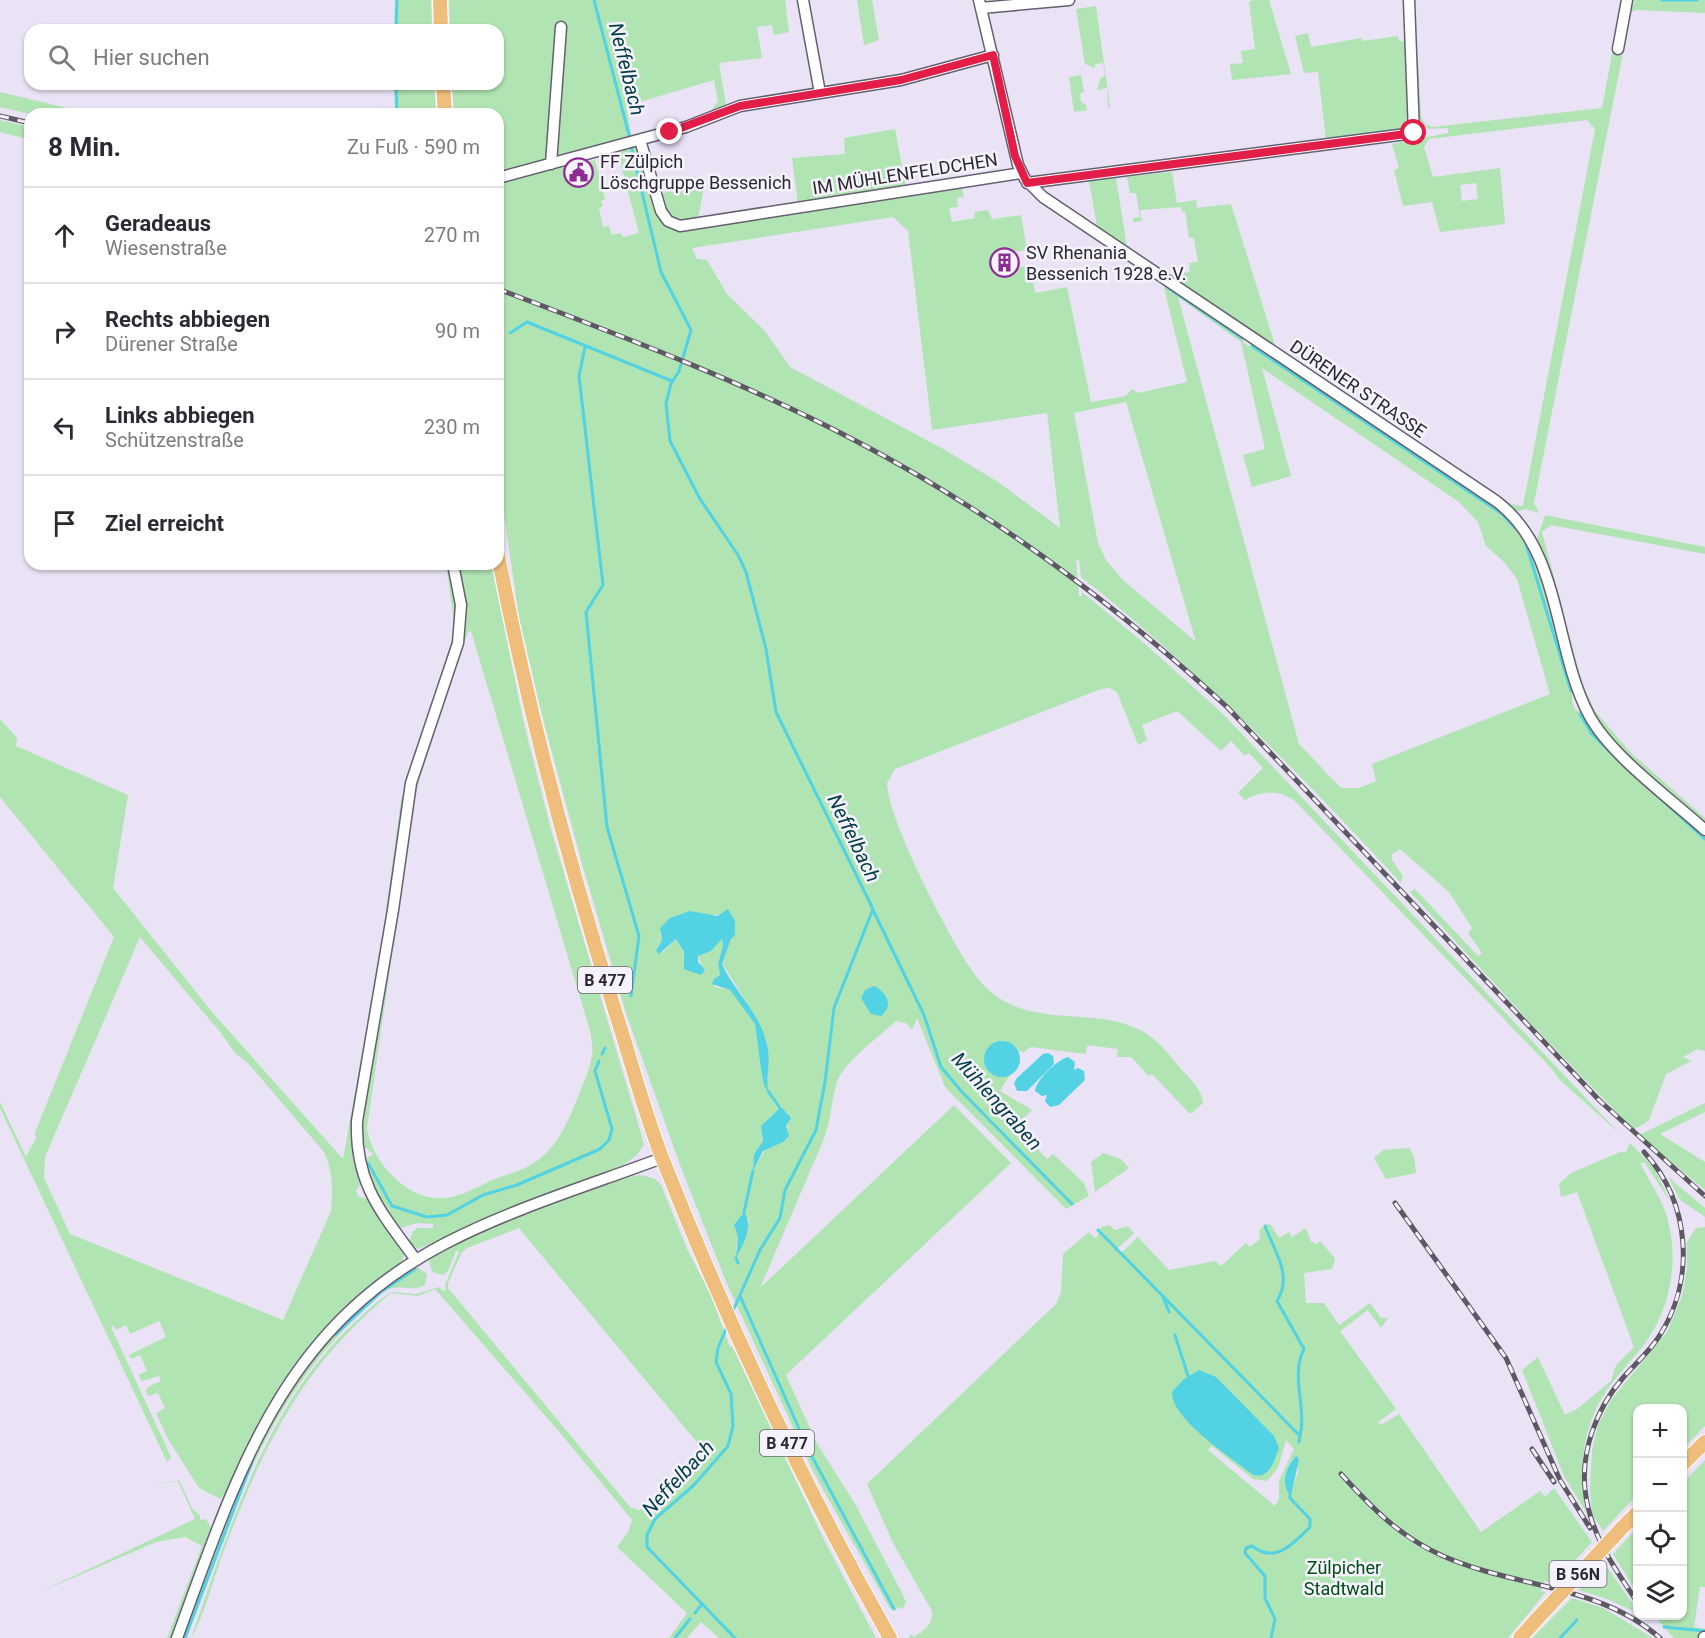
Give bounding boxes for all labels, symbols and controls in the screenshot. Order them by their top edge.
water label: Neffelbach [604,20,650,118]
search box [24,24,504,90]
icon: search [45,41,78,74]
text: Hier suchen [93,45,210,70]
route end [656,118,682,144]
route start [1400,119,1426,145]
text: 8 Min. [48,132,121,162]
text: Zu Fuß · 590 m [347,135,480,159]
street label: IM MÜHLENFELDCHEN [811,148,999,199]
place label: FF Zülpich Löschgruppe Bessenich [600,151,791,193]
public building icon: FF Zülpich Löschgruppe Bessenich [563,156,595,188]
text: Geradeaus [105,211,211,236]
icon: ahead [48,219,81,252]
text: 270 m [424,223,480,247]
text: Wiesenstraße [105,236,227,260]
place label: SV Rhenania Bessenich 1928 e.V. [1026,242,1186,284]
building icon: SV Rhenania Bessenich 1928 e.V. [989,247,1021,279]
text: Rechts abbiegen [105,307,270,332]
icon: right [48,315,81,348]
text: 90 m [435,319,480,343]
text: Dürener Straße [105,332,238,356]
street label: DÜRENER STRASSE [1286,335,1430,442]
text: Links abbiegen [105,403,255,428]
icon: left [48,411,81,444]
text: 230 m [424,415,480,439]
text: Schützenstraße [105,428,244,452]
icon: arrive [48,507,81,540]
text: Ziel erreicht [105,511,224,536]
water label: Neffelbach [822,790,886,886]
road number: B 477 [578,967,632,993]
water label: Mühlengraben [947,1047,1047,1155]
map controls [1633,1404,1687,1620]
button: + [1633,1404,1687,1458]
road number: B 477 [760,1430,814,1456]
water label: Neffelbach [637,1435,719,1521]
button: − [1633,1458,1687,1512]
button: locate [1633,1512,1687,1566]
park label: Zülpicher Stadtwald [1304,1557,1384,1599]
road number: B 56N [1550,1561,1606,1587]
button: layers [1633,1566,1687,1620]

